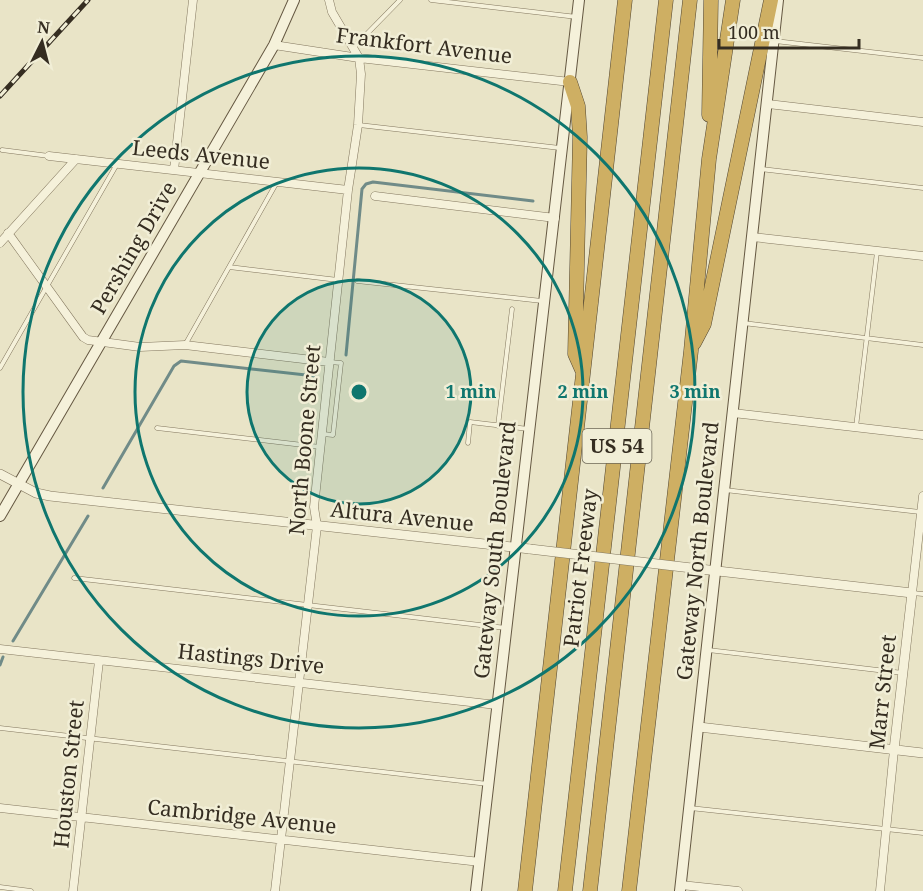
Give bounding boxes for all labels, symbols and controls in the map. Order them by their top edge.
north arrow [12,12,72,72]
scale bar [719,12,858,50]
text: N [36,15,51,39]
street label: Frankfort Avenue [334,20,514,70]
text: 100 m [728,20,780,44]
street label: Leeds Avenue [131,133,271,175]
street label: Pershing Drive [84,176,182,319]
street label: North Boone Street [282,344,326,536]
text: 1 min [446,379,496,403]
text: 2 min [558,379,608,403]
text: 3 min [670,379,720,403]
centre of rings [349,382,369,402]
street label: Gateway South Boulevard [467,420,521,680]
street label: Gateway North Boulevard [669,420,725,682]
road number: US 54 [582,429,652,463]
street label: Patriot Freeway [556,487,604,649]
street label: Altura Avenue [329,495,475,537]
street label: Marr Street [862,633,902,751]
street label: Hastings Drive [176,636,326,680]
street label: Houston Street [46,699,90,849]
street label: Cambridge Avenue [146,792,338,840]

